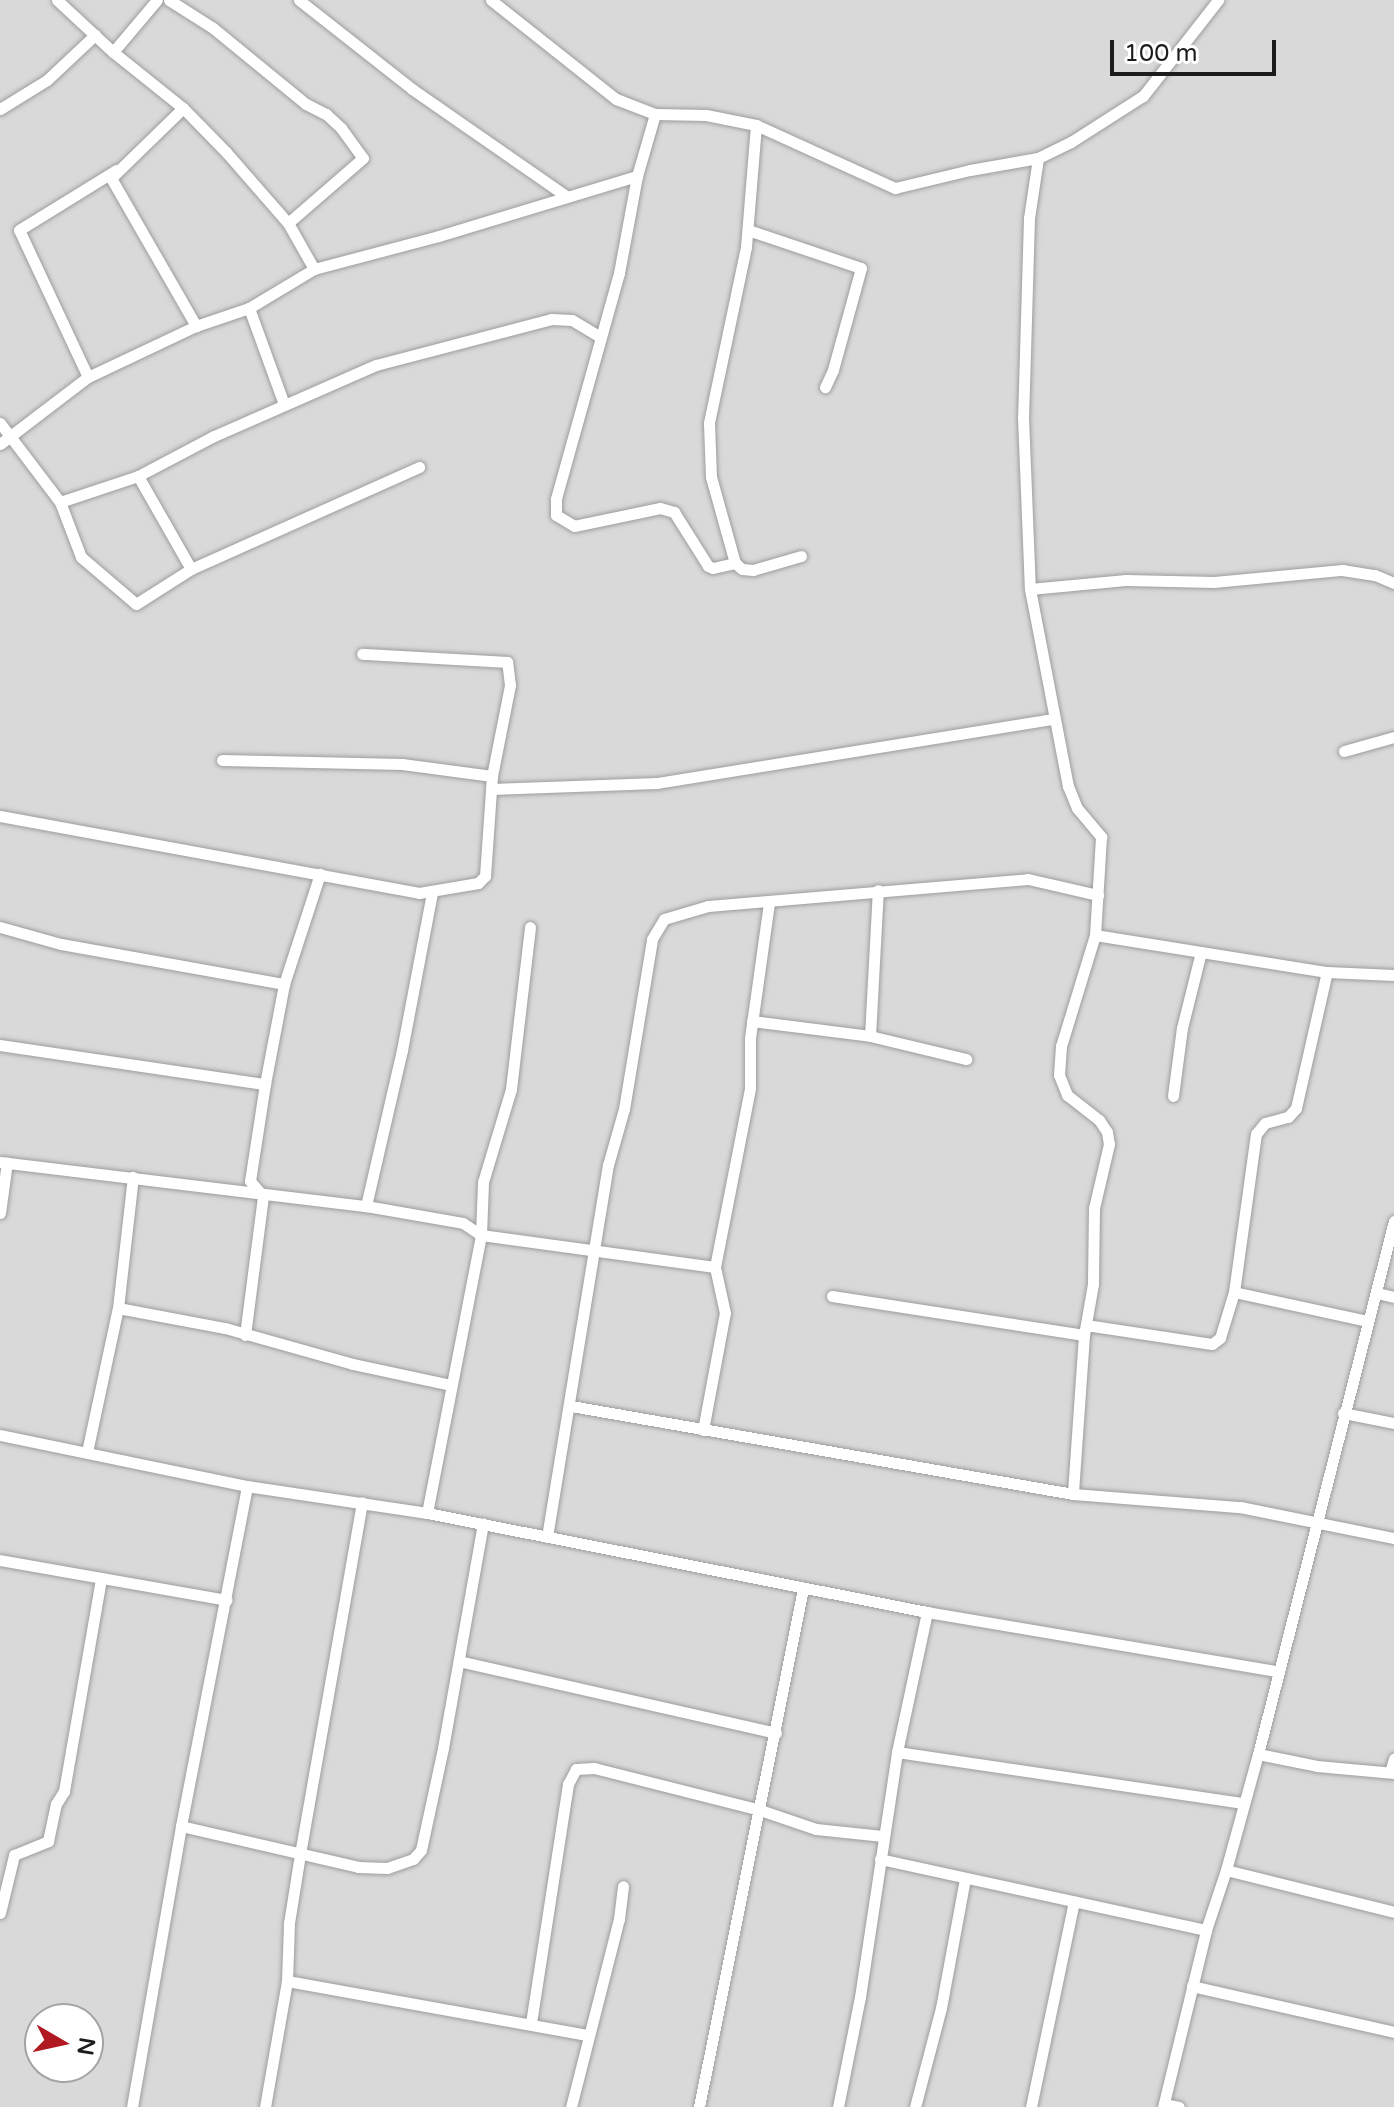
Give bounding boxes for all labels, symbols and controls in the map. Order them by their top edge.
scale bar [1114,24,1280,74]
text: 100 m [1124,39,1198,68]
north arrow [24,2003,104,2083]
text: N [72,2036,100,2057]

